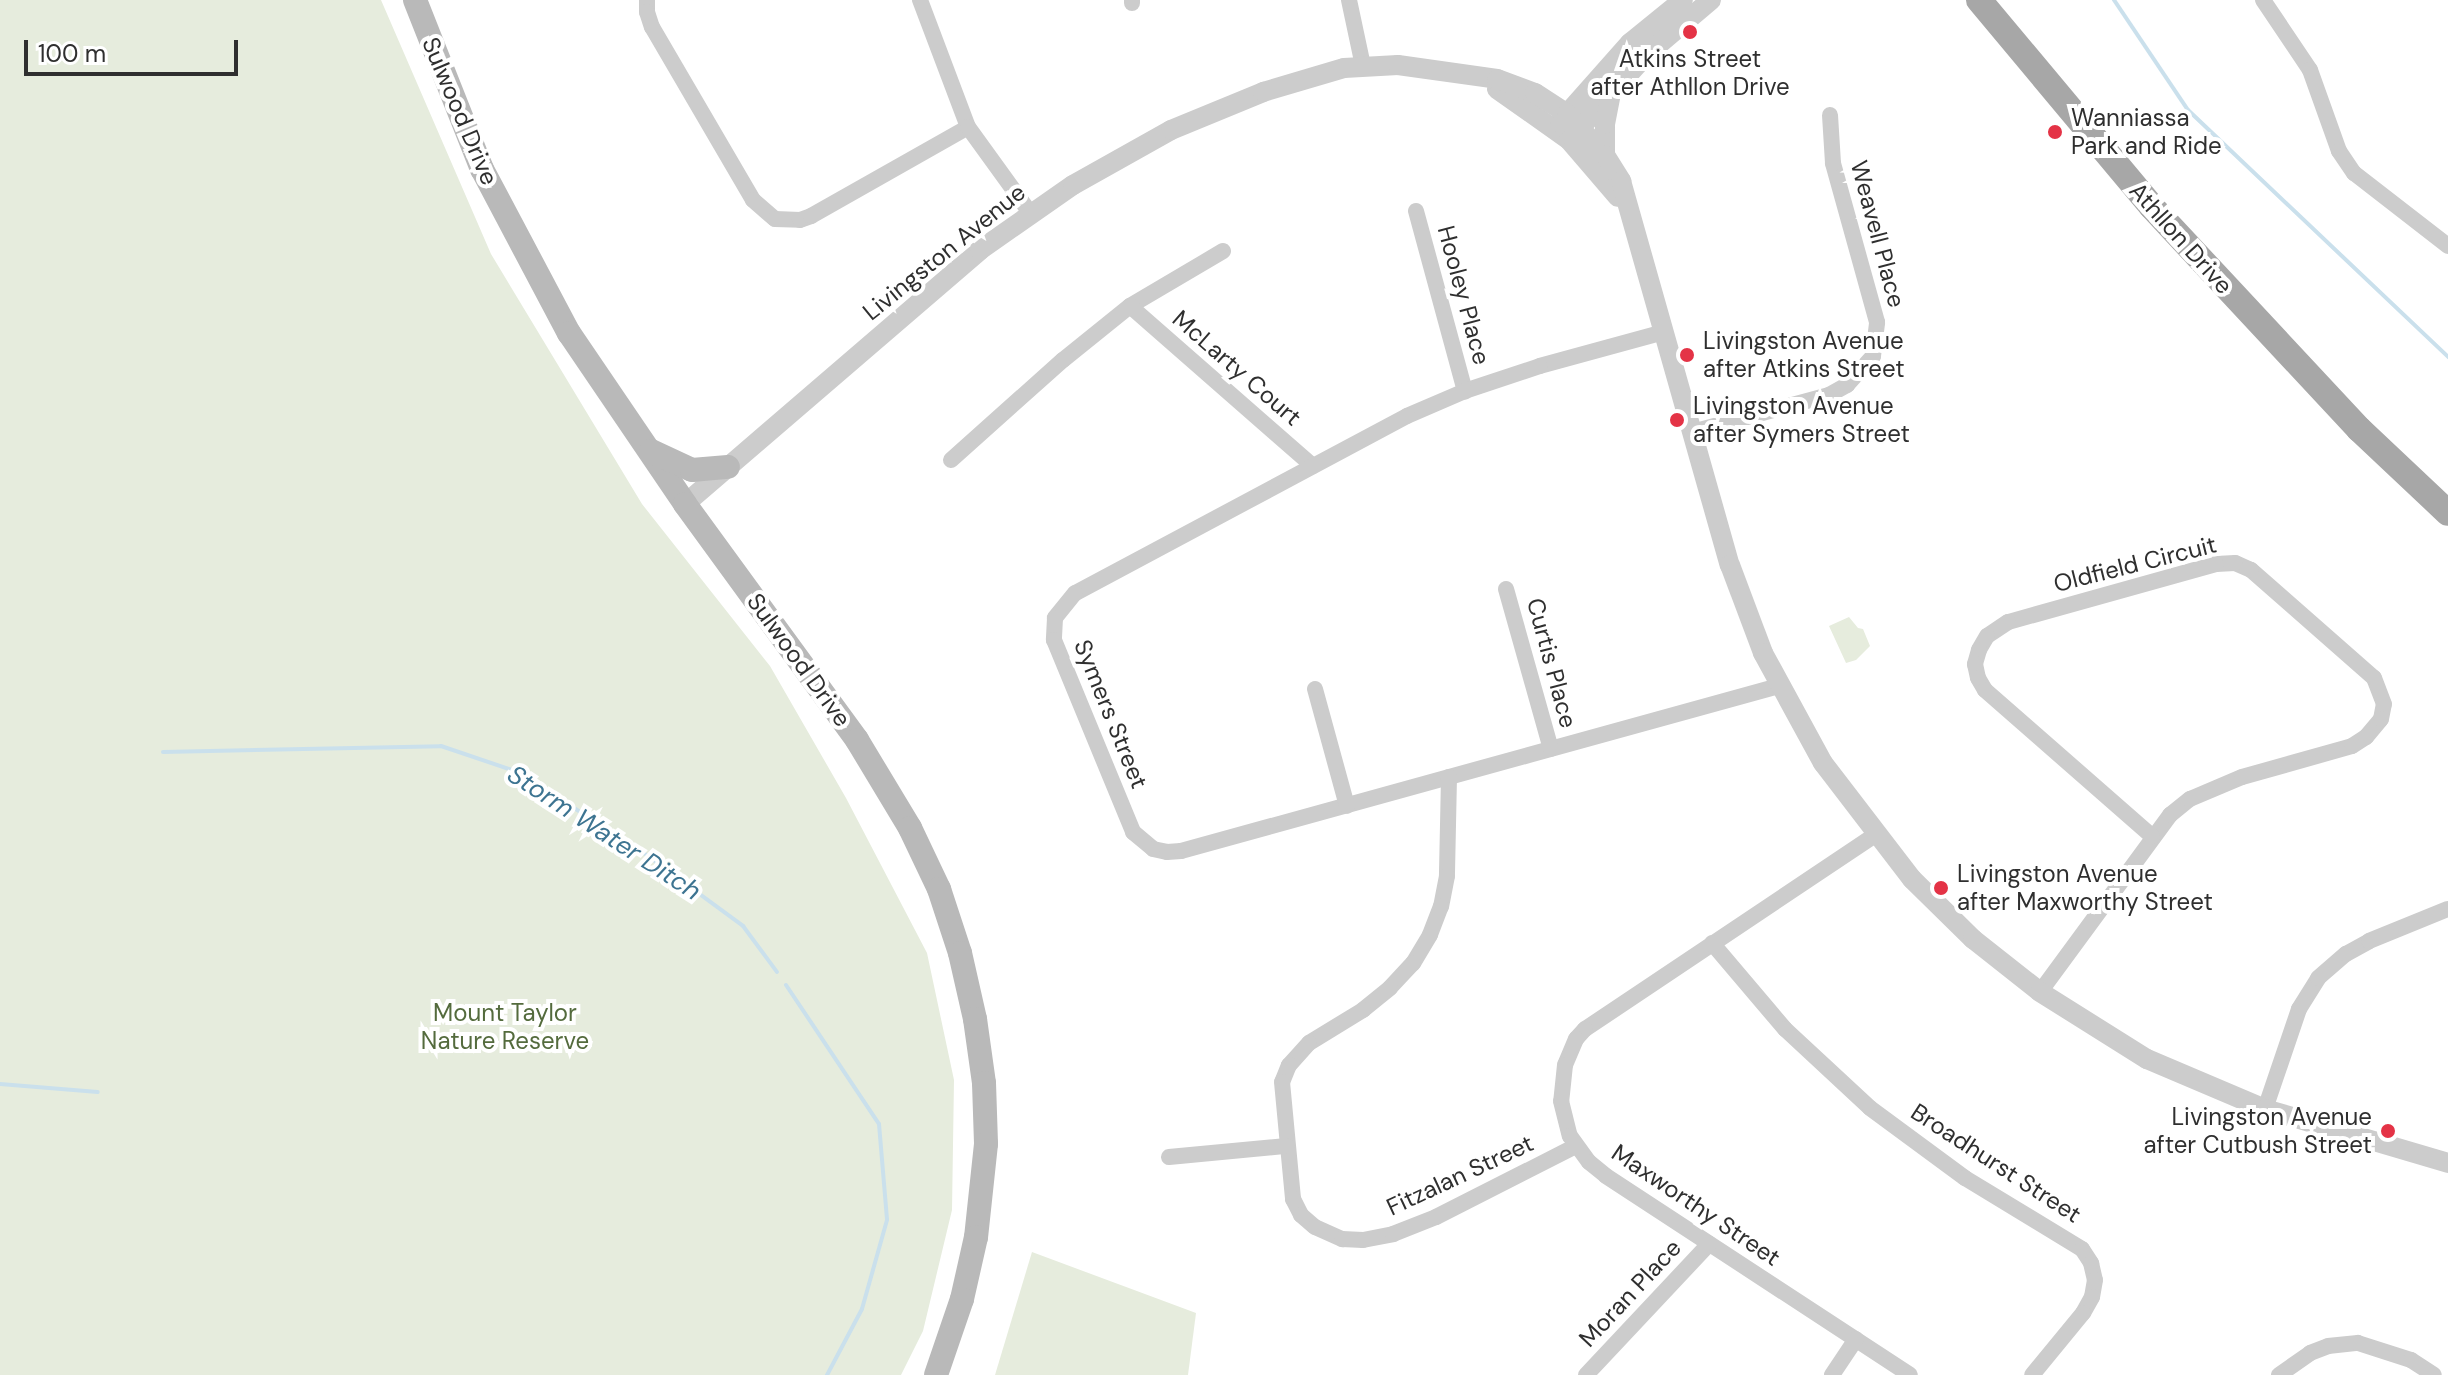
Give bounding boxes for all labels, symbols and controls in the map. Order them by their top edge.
marker: Atkins Street after Athllon Drive [1681,23,1699,41]
scale bar [28,24,242,74]
street label: Sulwood Drive [416,33,504,189]
text: 100 m [38,38,106,69]
place label: Atkins Street after Athllon Drive [1590,45,1790,101]
place label: Wanniassa Park and Ride [2071,104,2222,160]
marker: Wanniassa Park and Ride [2046,123,2064,141]
street label: Weavell Place [1845,157,1911,311]
street label: Athllon Drive [2123,176,2239,300]
street label: Livingston Avenue [857,178,1031,326]
street label: Hooley Place [1432,222,1496,368]
street label: McLarty Court [1167,304,1307,432]
place label: Livingston Avenue after Atkins Street [1703,327,1905,383]
marker: Livingston Avenue after Atkins Street [1678,346,1696,364]
place label: Livingston Avenue after Symers Street [1693,392,1910,448]
marker: Livingston Avenue after Symers Street [1668,411,1686,429]
street label: Oldfield Circuit [2051,530,2219,598]
street label: Sulwood Drive [741,588,857,732]
street label: Curtis Place [1521,595,1583,731]
street label: Symers Street [1068,636,1154,792]
water label: Storm Water Ditch [501,759,707,907]
place label: Livingston Avenue after Maxworthy Street [1957,860,2213,916]
marker: Livingston Avenue after Maxworthy Street [1932,879,1950,897]
park label: Mount Taylor Nature Reserve [421,999,589,1055]
street label: Broadhurst Street [1906,1097,2086,1229]
place label: Livingston Avenue after Cutbush Street [2143,1103,2372,1159]
marker: Livingston Avenue after Cutbush Street [2379,1122,2397,1140]
street label: Fitzalan Street [1382,1128,1538,1222]
street label: Maxworthy Street [1606,1138,1786,1272]
street label: Moran Place [1573,1233,1687,1353]

